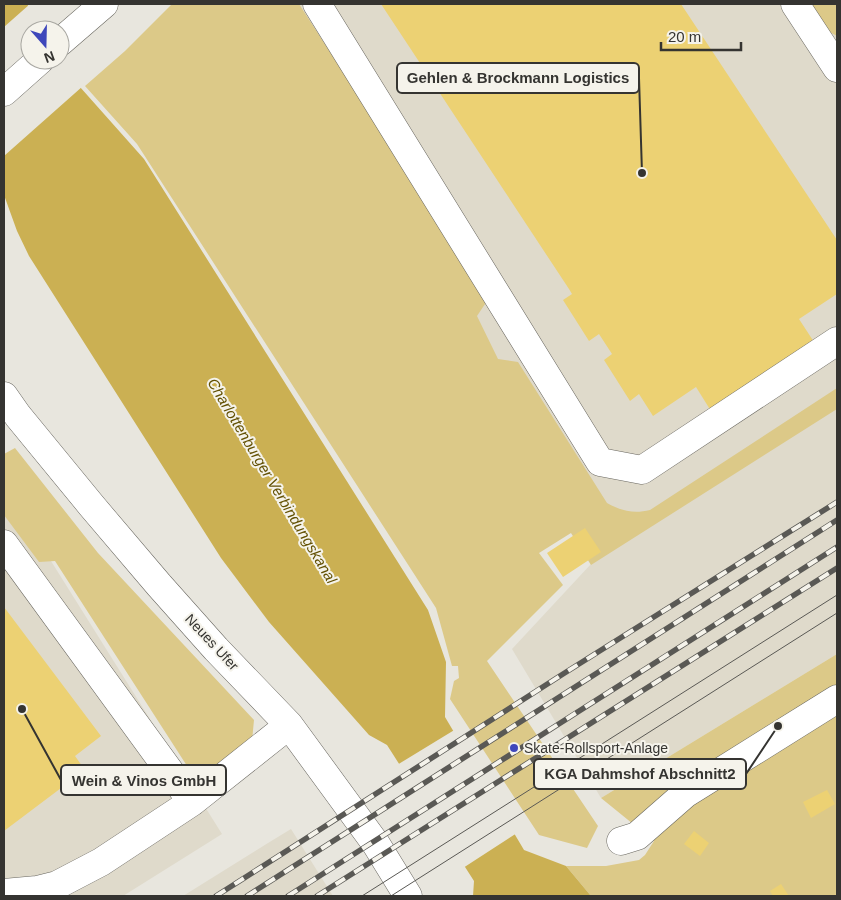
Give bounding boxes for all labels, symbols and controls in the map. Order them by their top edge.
north arrow [20,20,70,70]
scale bar [661,20,741,52]
text: 20 m [668,28,701,45]
text: N [42,48,57,66]
callout: Gehlen & Brockmann Logistics [397,63,639,93]
text: Gehlen & Brockmann Logistics [407,69,629,86]
water label: Charlottenburger Verbindungskanal [204,375,341,587]
street label: Neues Ufer [182,611,242,674]
place label: Skate-Rollsport-Anlage [524,740,668,756]
marker: Skate-Rollsport-Anlage [508,742,520,754]
callout: KGA Dahmshof Abschnitt2 [534,759,746,789]
callout: Wein & Vinos GmbH [61,765,226,795]
text: KGA Dahmshof Abschnitt2 [544,765,736,782]
text: Wein & Vinos GmbH [72,772,216,789]

